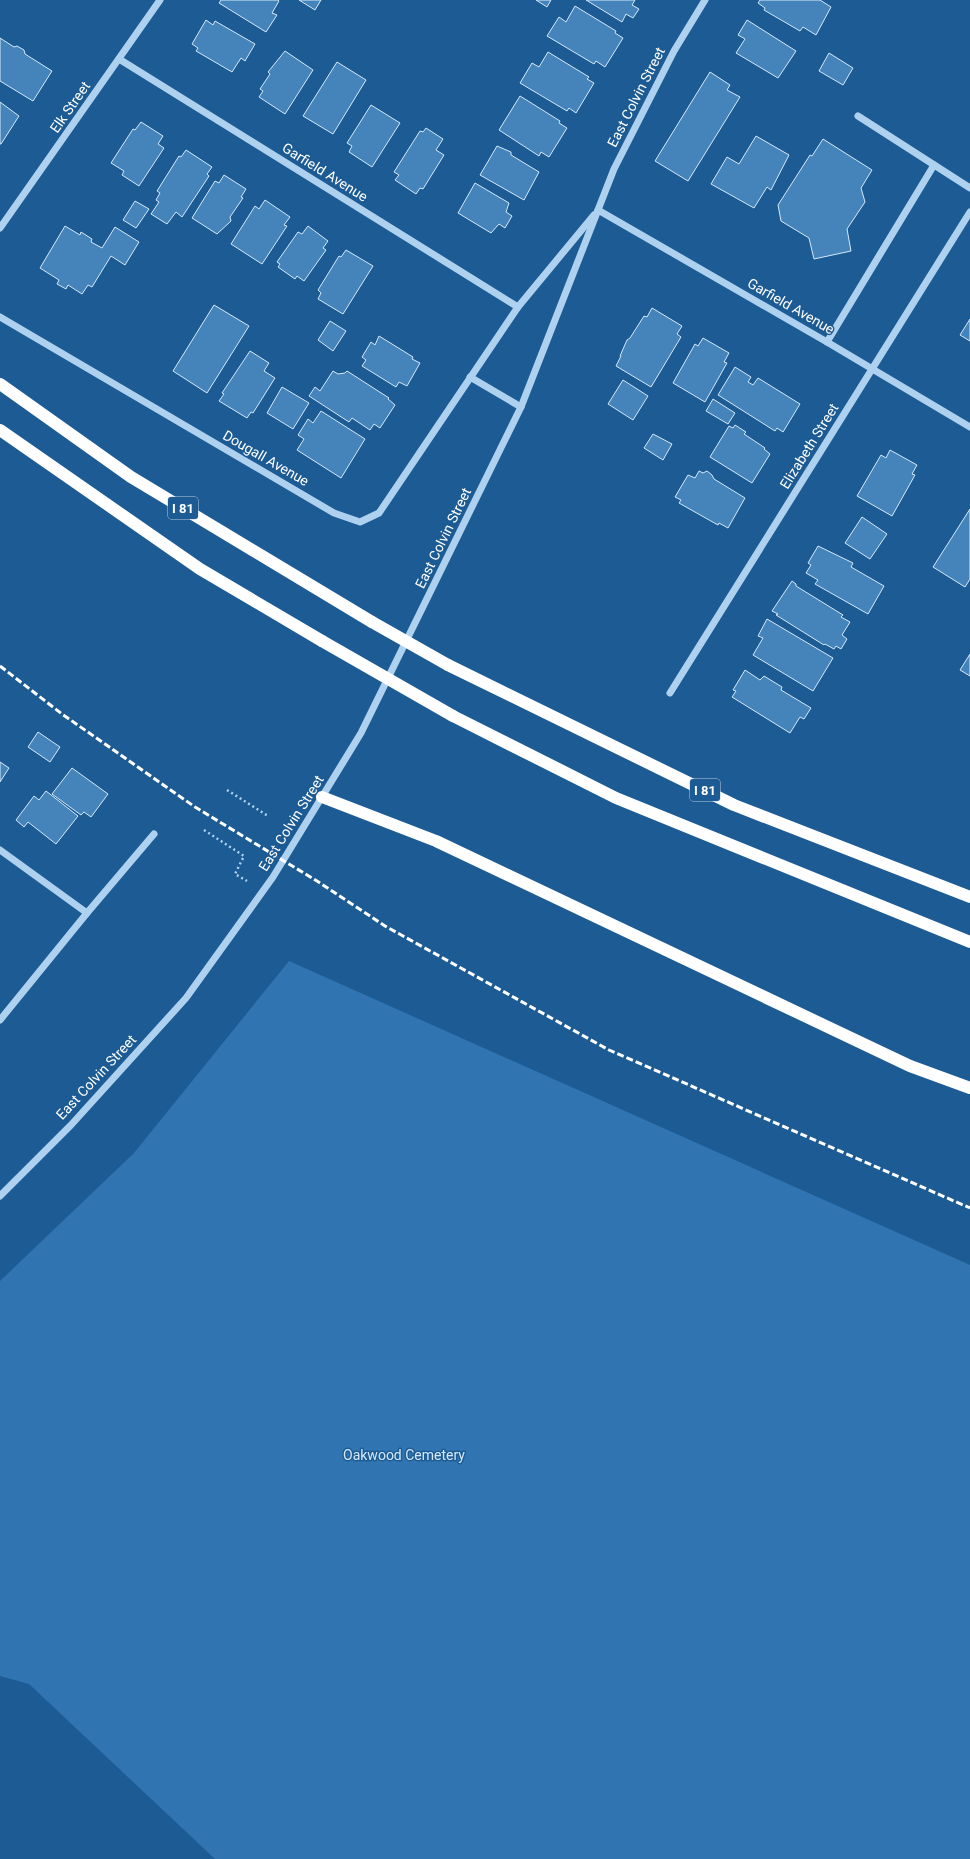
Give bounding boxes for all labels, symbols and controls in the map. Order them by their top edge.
street label: East Colvin Street [604,44,668,149]
street label: Elk Street [47,78,94,136]
street label: Garfield Avenue [279,139,371,205]
street label: Garfield Avenue [745,275,837,337]
street label: Elizabeth Street [776,400,842,492]
street label: Dougall Avenue [220,427,312,489]
street label: East Colvin Street [412,485,474,591]
road number: I 81 [168,497,198,519]
street label: East Colvin Street [255,772,327,874]
road number: I 81 [690,779,720,801]
street label: East Colvin Street [53,1031,140,1123]
park label: Oakwood Cemetery [343,1447,465,1463]

